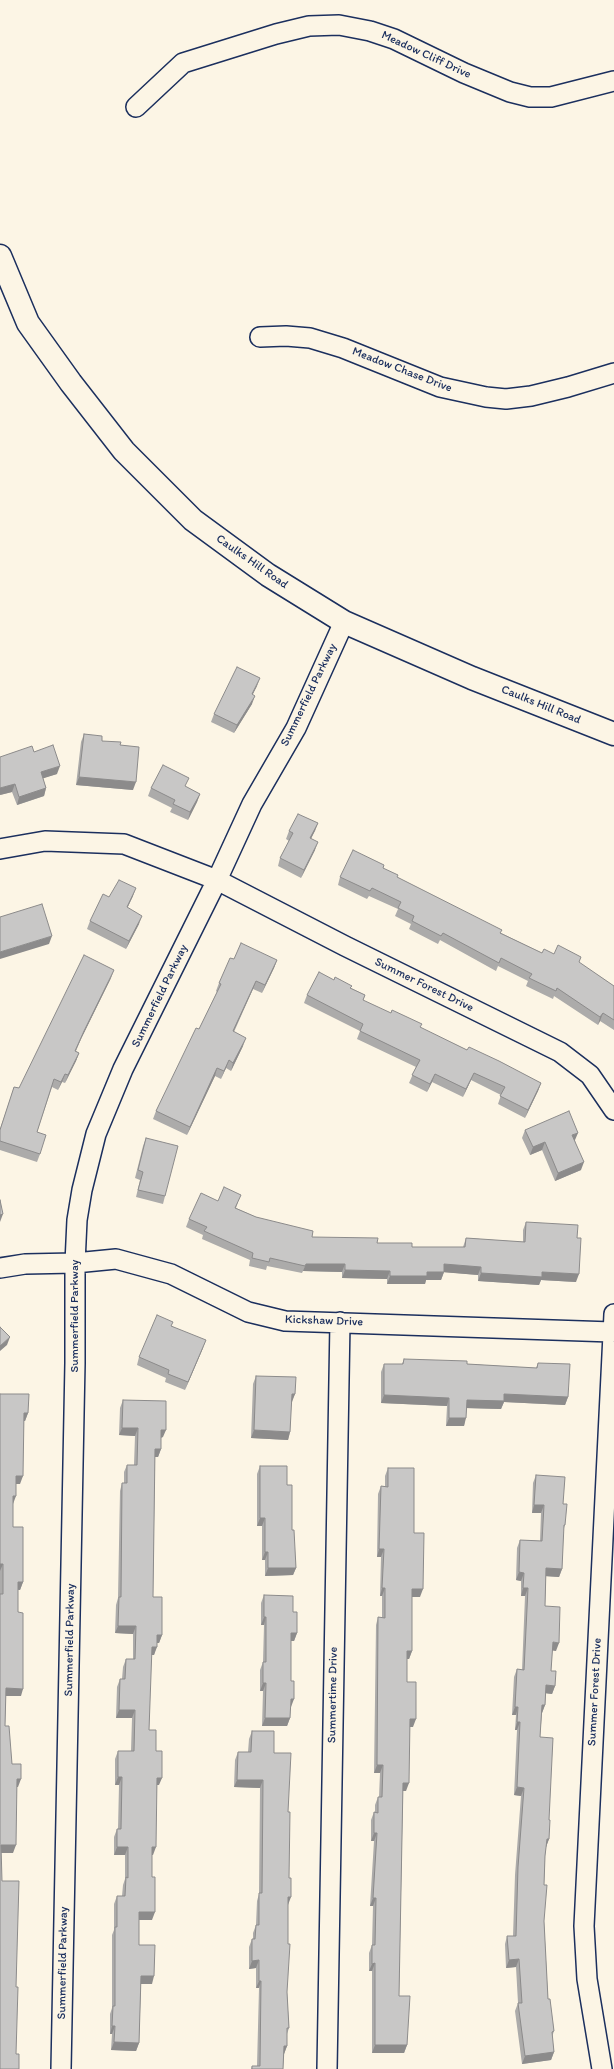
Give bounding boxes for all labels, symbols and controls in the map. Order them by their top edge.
street label: Meadow Cliff Drive [379,28,473,82]
street label: Meadow Chase Drive [350,344,454,396]
street label: Caulks Hill Road [213,532,291,592]
street label: Summerfield Parkway [278,641,340,749]
street label: Caulks Hill Road [499,682,583,728]
street label: Summerfield Parkway [129,942,191,1050]
street label: Summer Forest Drive [372,955,476,1015]
street label: Summerfield Parkway [68,1260,82,1372]
street label: Kickshaw Drive [285,1312,363,1330]
street label: Summerfield Parkway [62,1583,78,1697]
street label: Summer Forest Drive [585,1638,605,1746]
street label: Summertime Drive [325,1647,341,1743]
street label: Summerfield Parkway [55,1906,71,2020]

